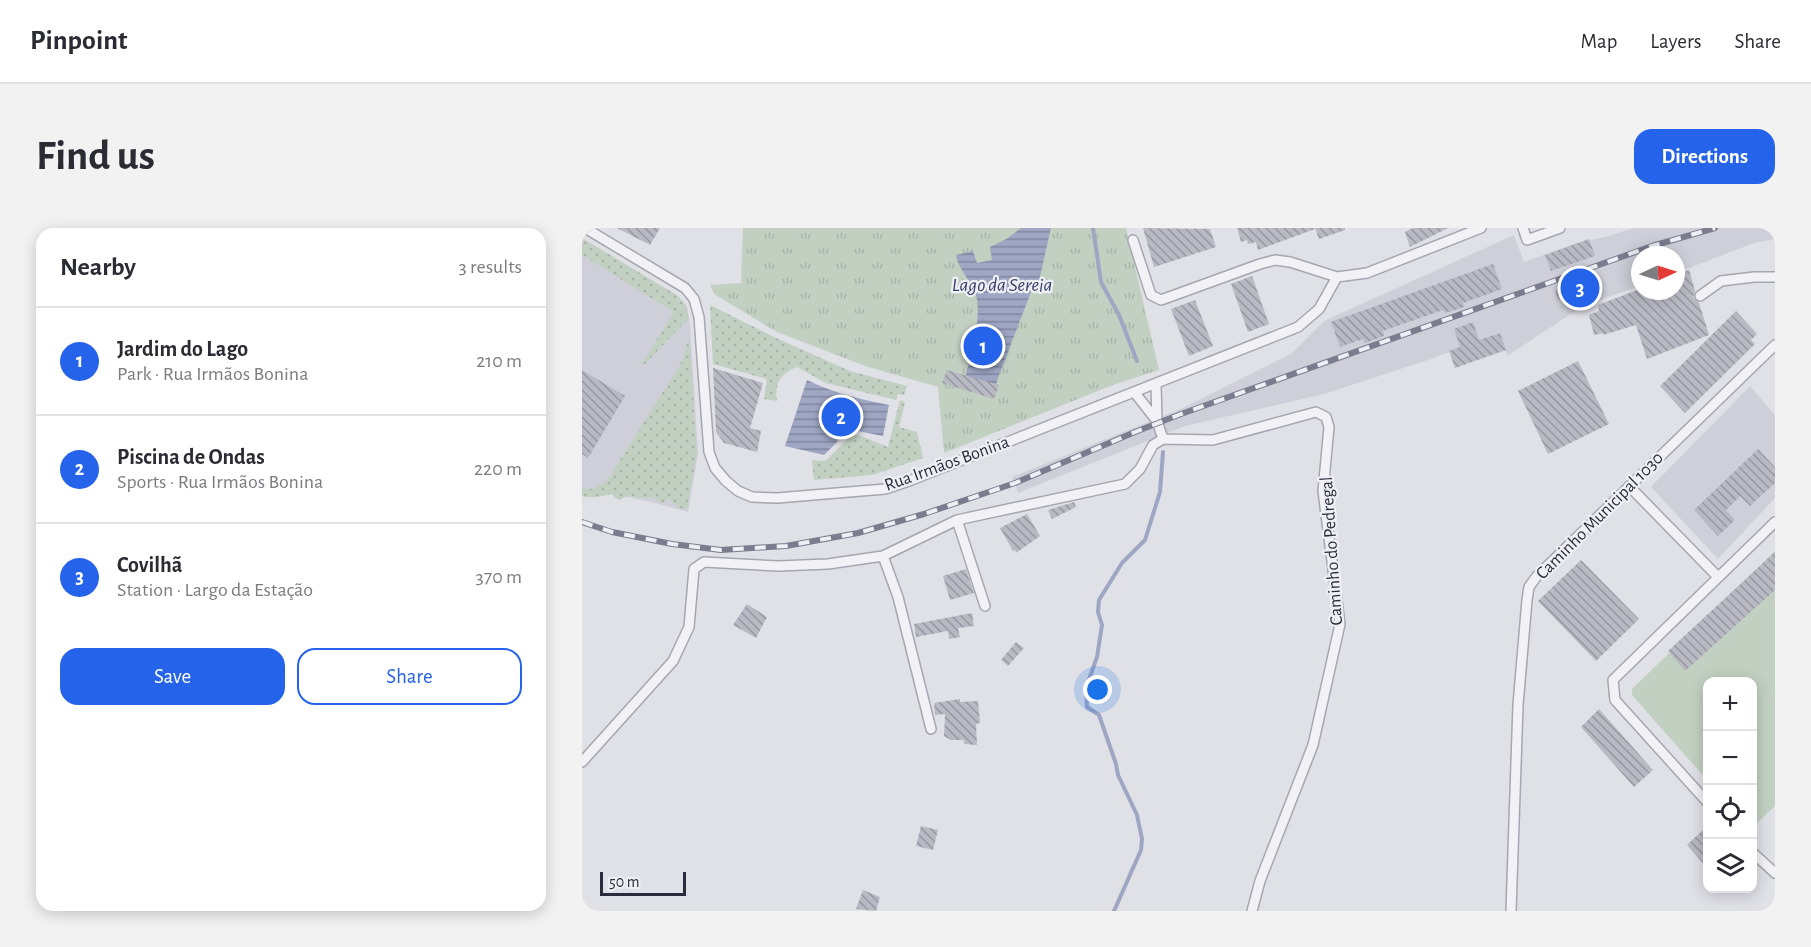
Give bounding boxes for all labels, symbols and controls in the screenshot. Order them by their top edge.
text: Pinpoint [30,27,128,55]
text: Map [1581,31,1617,52]
text: Layers [1650,31,1701,52]
text: Share [1734,31,1781,52]
button: Directions [1634,129,1775,184]
text: Find us [36,135,155,177]
north arrow [1631,246,1685,300]
text: Nearby [60,254,136,280]
text: 3 results [458,257,522,277]
pin: 3 [1560,266,1600,310]
water label: Lago da Sereia [952,275,1052,295]
pin: 1 [964,324,1002,368]
text: Jardim do Lago [117,338,248,360]
text: 1 [76,351,83,371]
text: 210 m [476,351,522,371]
text: Park · Rua Irmãos Bonina [117,364,308,384]
pin: 2 [822,394,860,440]
street label: Rua Irmãos Bonina [882,433,1012,495]
text: Piscina de Ondas [117,446,265,468]
street label: Caminho Municipal 1030 [1533,449,1667,583]
text: 2 [75,459,84,479]
text: 220 m [474,459,522,479]
text: Sports · Rua Irmãos Bonina [117,472,323,492]
street label: Caminho do Pedregal [1318,476,1346,626]
text: Covilhã [117,554,182,576]
text: 3 [75,567,84,587]
text: 370 m [476,567,522,587]
text: Station · Largo da Estação [117,580,313,600]
button: Save [60,648,285,705]
button: Share [297,648,522,705]
your location [1083,675,1112,704]
map controls [1703,677,1757,893]
button: + [1703,677,1757,731]
button: − [1703,731,1757,785]
button: locate [1703,785,1757,839]
button: layers [1703,839,1757,893]
scale bar [600,869,686,896]
text: 50 m [609,874,640,890]

